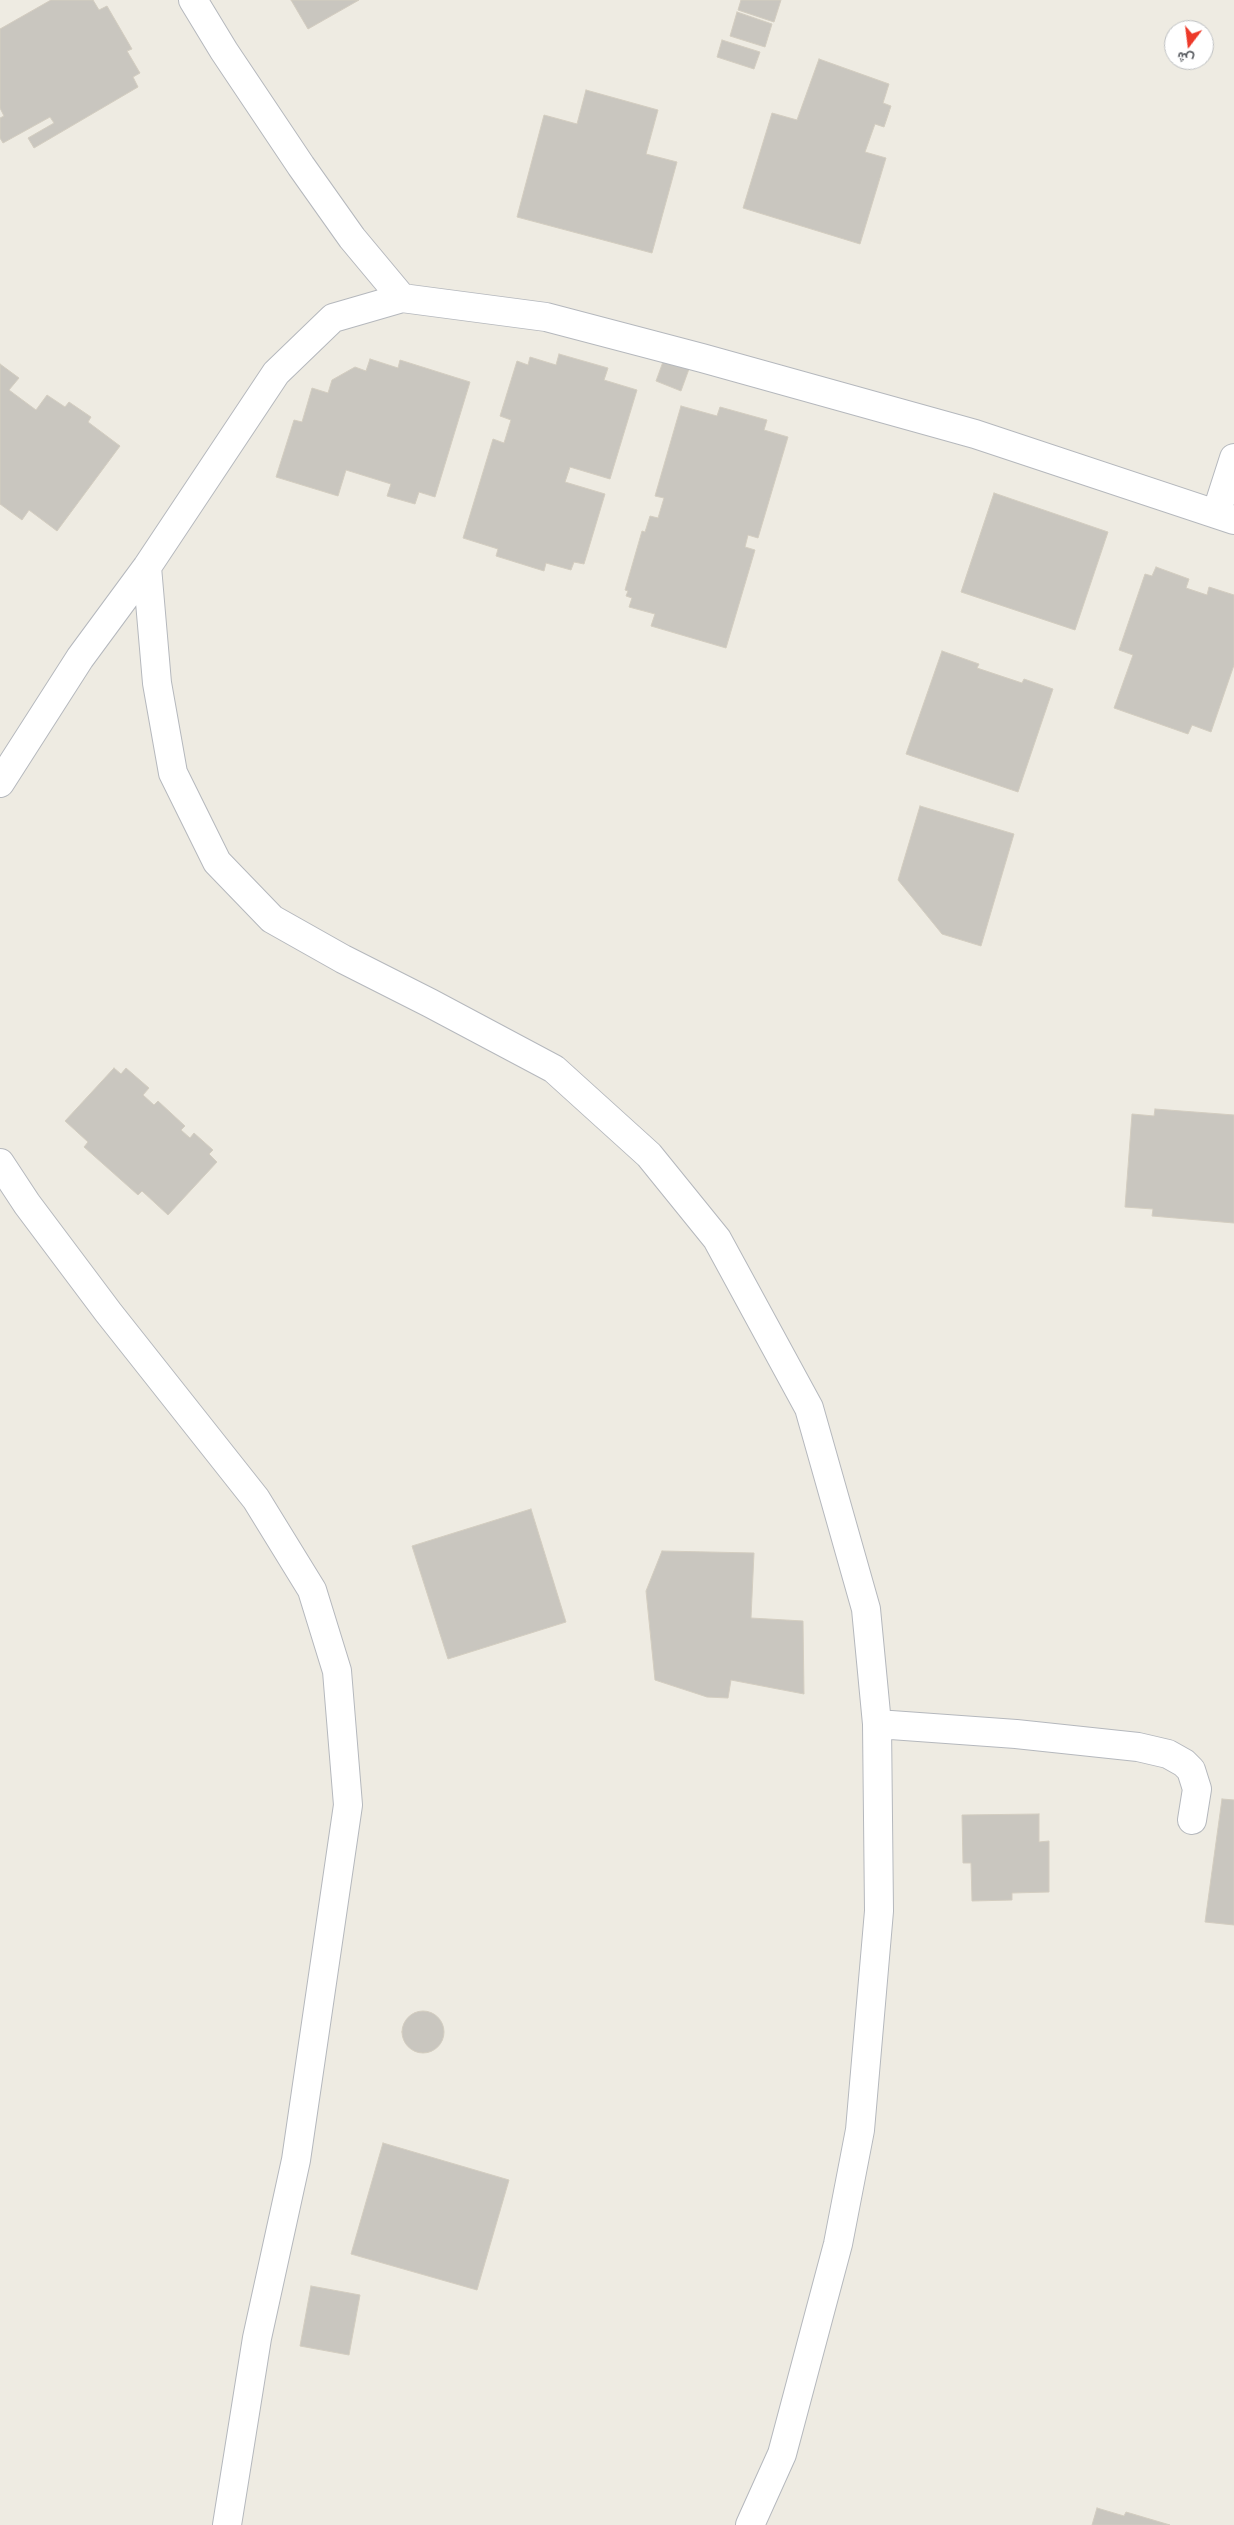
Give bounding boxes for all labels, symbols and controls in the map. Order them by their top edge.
north arrow [1164,20,1214,70]
text: ش [1175,49,1196,68]

